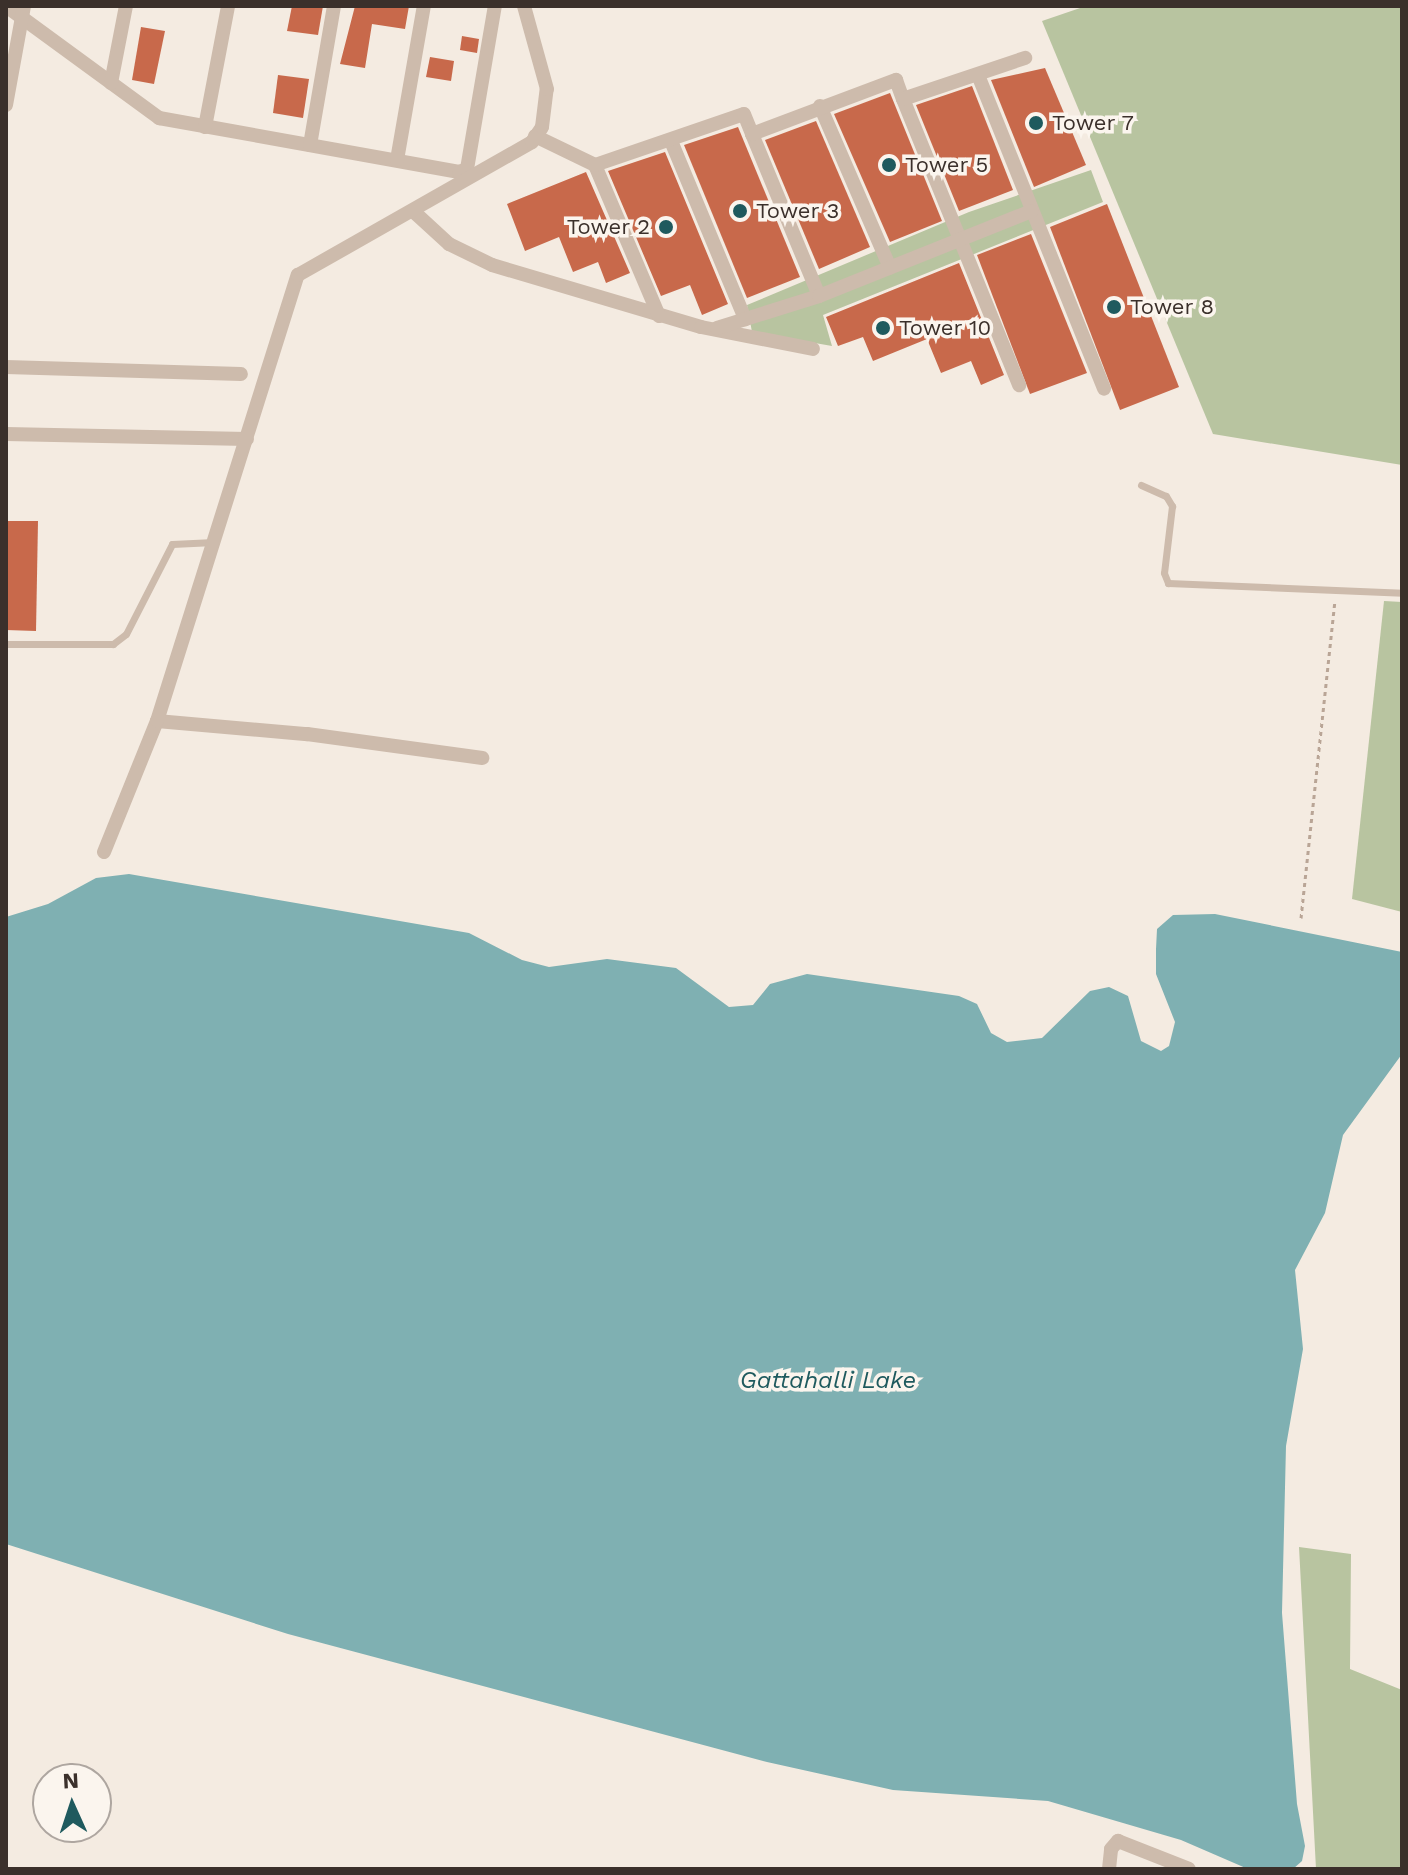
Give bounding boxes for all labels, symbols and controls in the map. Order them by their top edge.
place label: Tower 7 [1052,110,1135,136]
marker: Tower 7 [1027,114,1045,132]
place label: Tower 5 [905,152,989,178]
marker: Tower 5 [880,156,898,174]
place label: Tower 3 [756,198,840,224]
marker: Tower 3 [731,202,749,220]
place label: Tower 2 [566,214,650,240]
marker: Tower 2 [657,218,675,236]
place label: Tower 8 [1130,294,1214,320]
marker: Tower 8 [1105,298,1123,316]
place label: Tower 10 [899,315,992,341]
marker: Tower 10 [874,319,892,337]
water label: Gattahalli Lake [740,1367,916,1395]
north arrow [32,1763,112,1843]
text: N [62,1768,80,1793]

